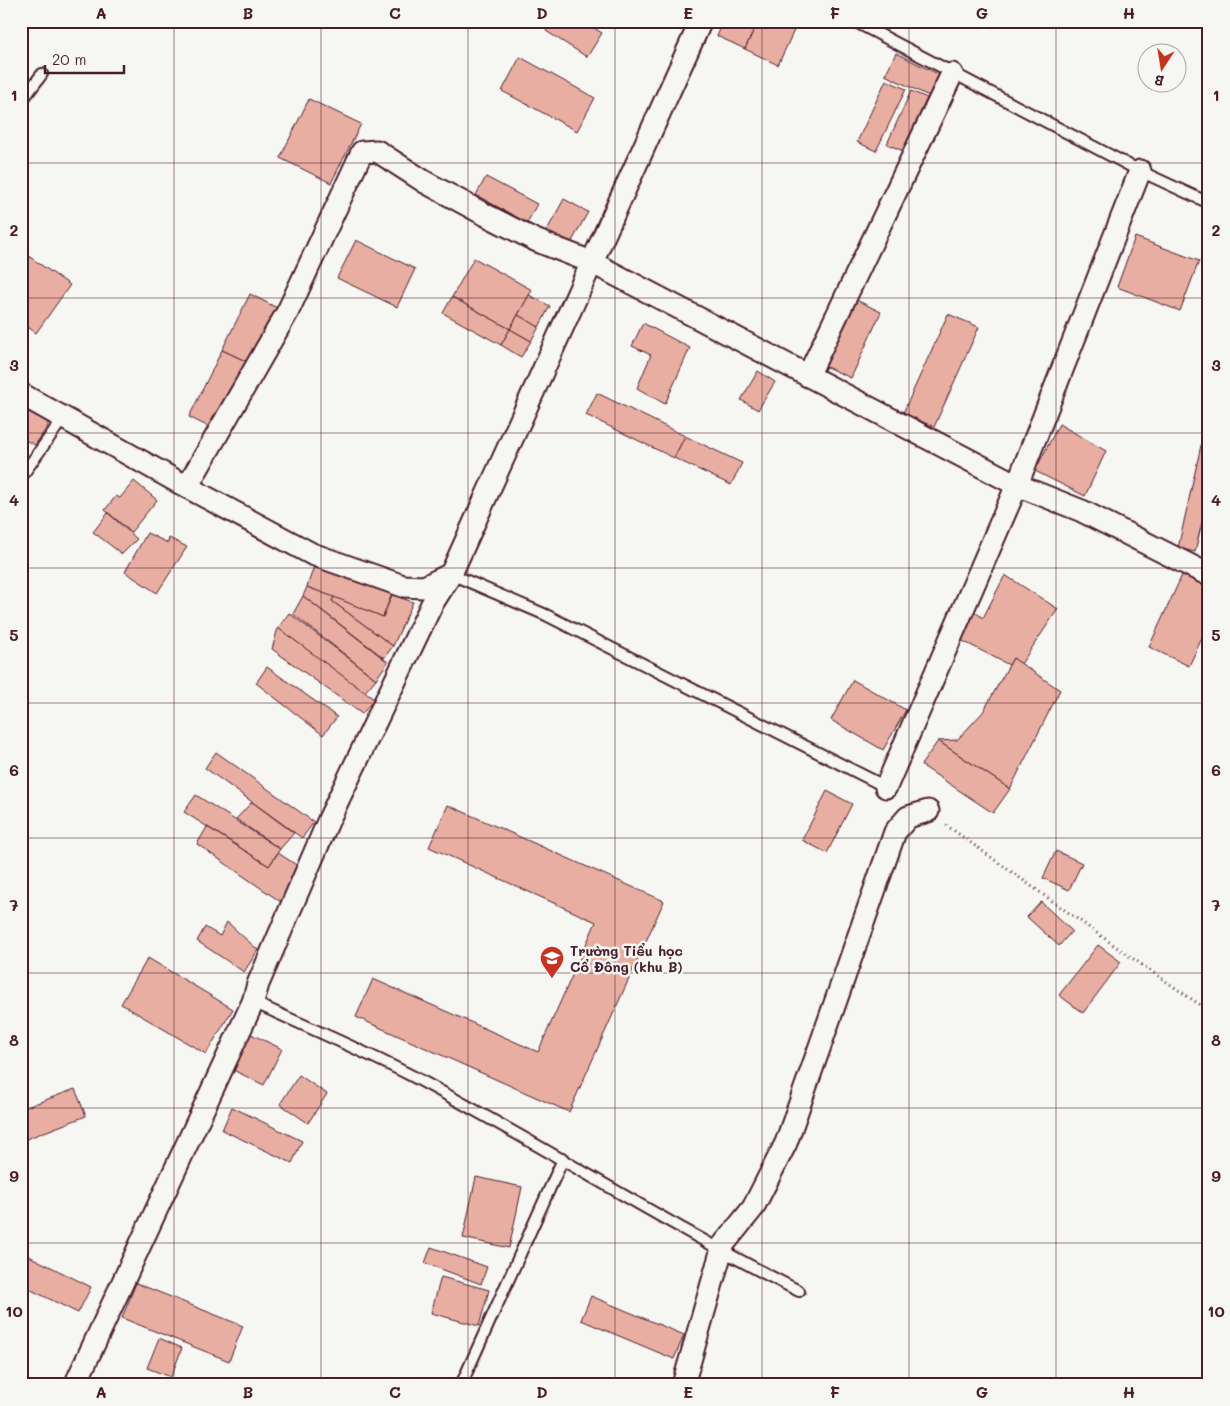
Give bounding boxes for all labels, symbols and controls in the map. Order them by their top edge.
text: A [95,2,107,23]
text: B [243,2,253,23]
text: C [389,2,401,23]
text: D [536,2,548,23]
text: E [683,2,693,23]
text: F [830,2,840,23]
text: G [976,2,988,23]
text: H [1123,2,1135,23]
scale bar [45,42,124,74]
north arrow [1138,42,1188,92]
text: 20 m [52,49,86,69]
text: B [1153,71,1166,91]
text: 1 [10,84,18,105]
text: 1 [1212,84,1220,105]
text: 2 [10,219,19,240]
text: 2 [1212,219,1221,240]
text: 3 [9,354,19,375]
text: 3 [1211,354,1221,375]
text: 4 [9,489,19,510]
text: 4 [1211,489,1221,510]
text: 5 [9,624,19,645]
text: 5 [1211,624,1221,645]
text: 6 [9,759,19,780]
text: 6 [1211,759,1221,780]
text: 7 [10,894,19,915]
text: 7 [1212,894,1221,915]
place label: Trường Tiểu học Cổ Đông (khu B) [570,941,683,976]
school or university icon: Trường Tiểu học Cổ Đông (khu B) [539,945,565,979]
text: 8 [9,1029,19,1050]
text: 8 [1211,1029,1221,1050]
text: 9 [9,1165,19,1186]
text: 9 [1211,1165,1221,1186]
text: 10 [5,1300,23,1321]
text: 10 [1207,1300,1225,1321]
text: A [95,1381,107,1402]
text: B [243,1381,253,1402]
text: C [389,1381,401,1402]
text: D [536,1381,548,1402]
text: E [683,1381,693,1402]
text: F [830,1381,840,1402]
text: G [976,1381,988,1402]
text: H [1123,1381,1135,1402]

